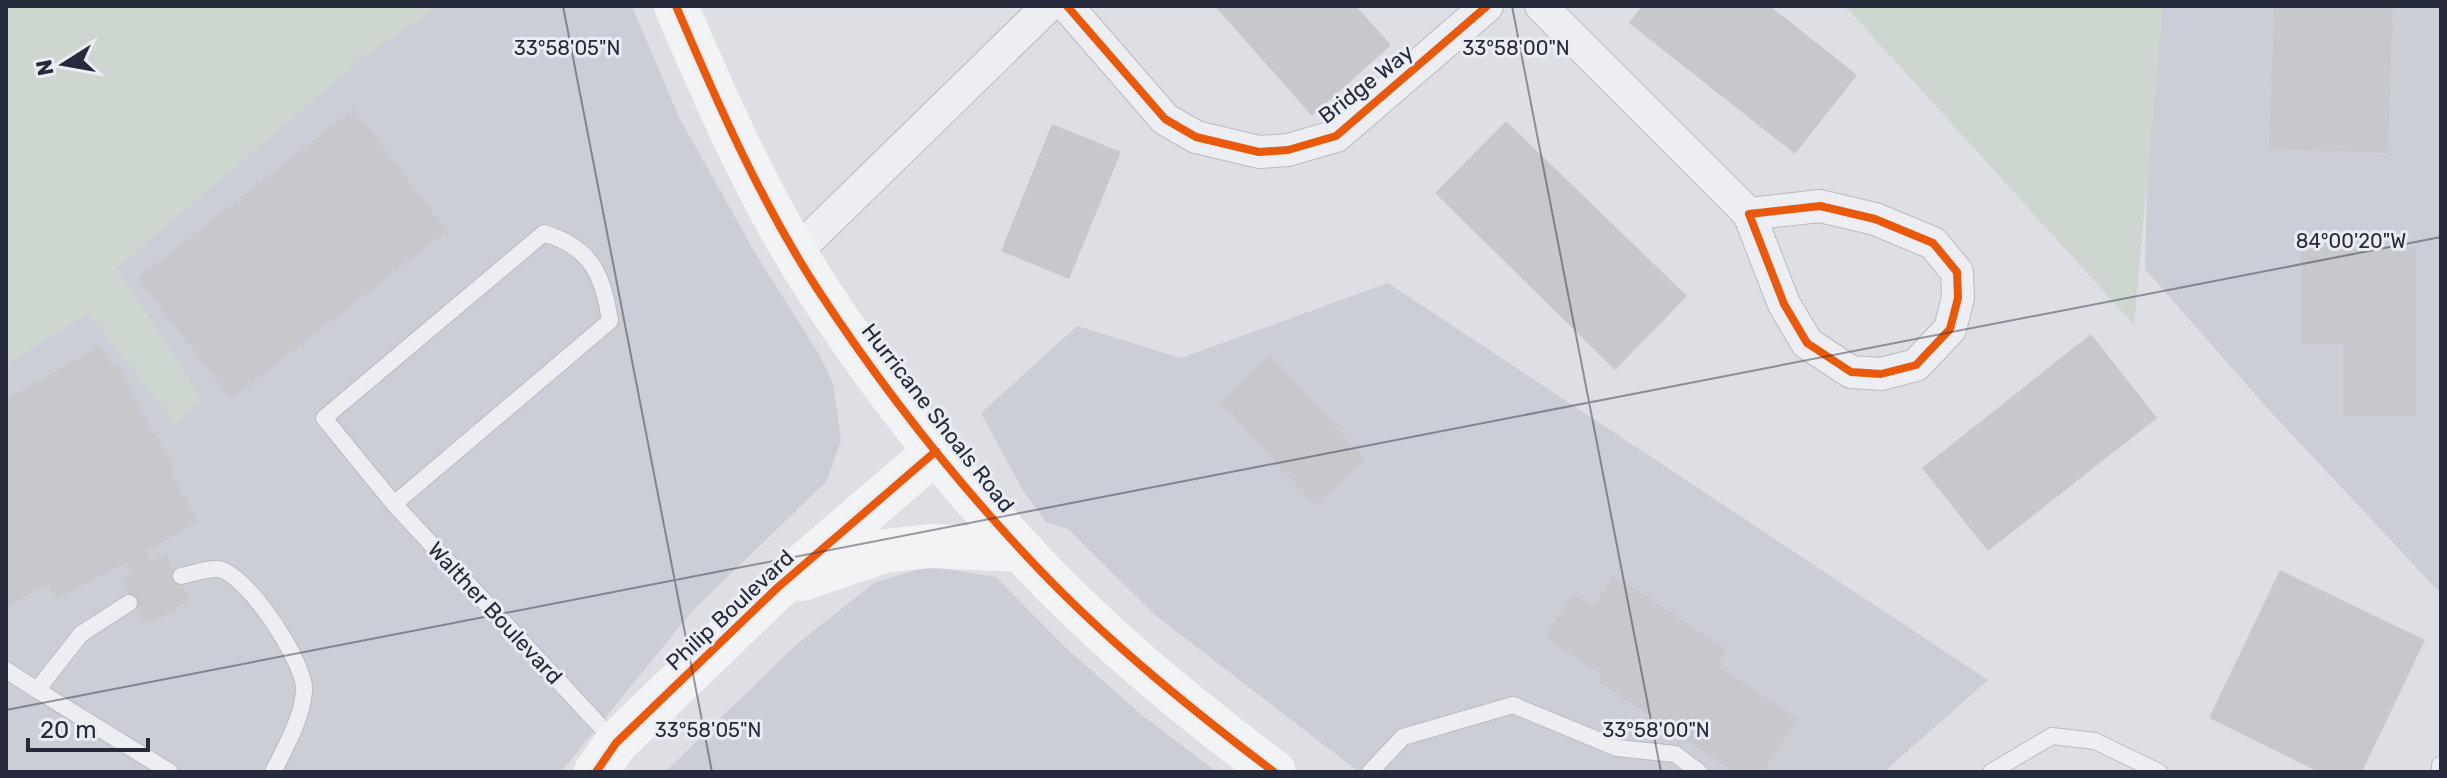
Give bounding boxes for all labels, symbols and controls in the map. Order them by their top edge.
north arrow [24,24,104,104]
text: 33°58'05"N [514,36,620,60]
text: 33°58'00"N [1462,36,1570,60]
street label: Bridge Way [1313,39,1419,129]
text: N [30,57,60,78]
text: 84°00'20"W [2296,229,2406,253]
street label: Hurricane Shoals Road [856,318,1020,518]
street label: Walther Boulevard [422,536,568,690]
street label: Philip Boulevard [660,544,800,676]
scale bar [28,702,148,752]
text: 20 m [40,716,97,744]
text: 33°58'05"N [655,718,761,742]
text: 33°58'00"N [1602,718,1710,742]

